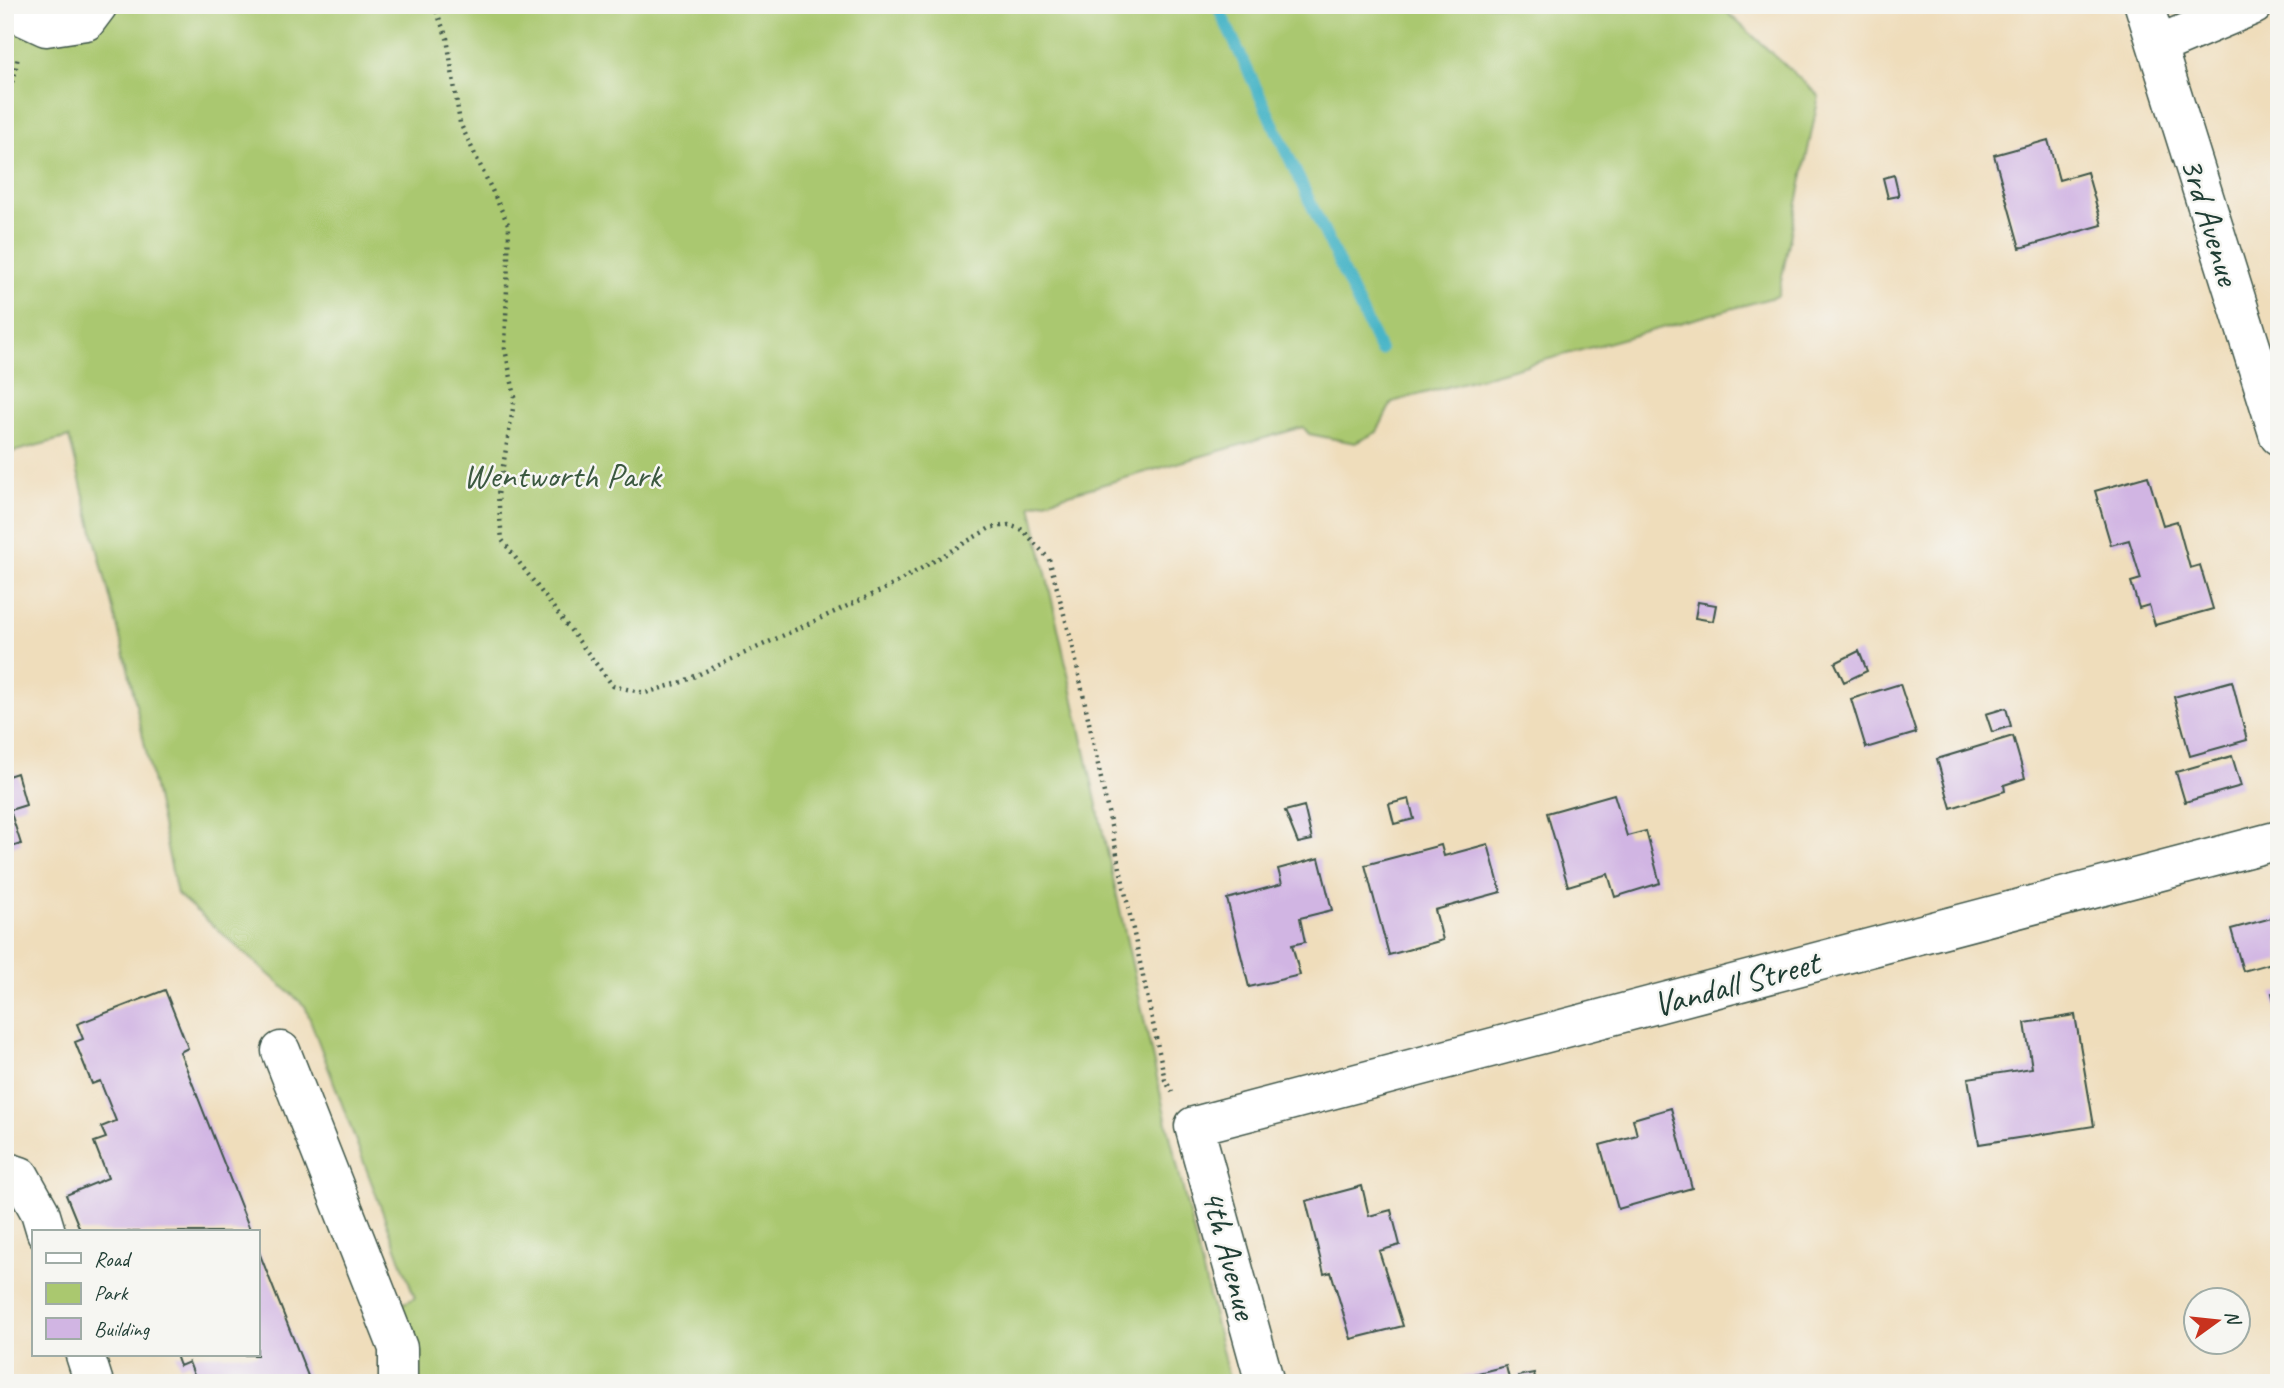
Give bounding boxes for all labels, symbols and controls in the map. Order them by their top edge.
street label: 3rd Avenue [2170,152,2252,293]
park label: Wentworth Park [463,453,663,498]
street label: Vandall Street [1648,939,1827,1027]
street label: 4th Avenue [1191,1184,1269,1326]
legend [32,1230,259,1356]
text: Road [94,1246,133,1272]
text: Park [94,1280,129,1306]
north arrow [2182,1286,2252,1356]
text: N [2219,1308,2246,1329]
text: Building [94,1316,151,1342]

